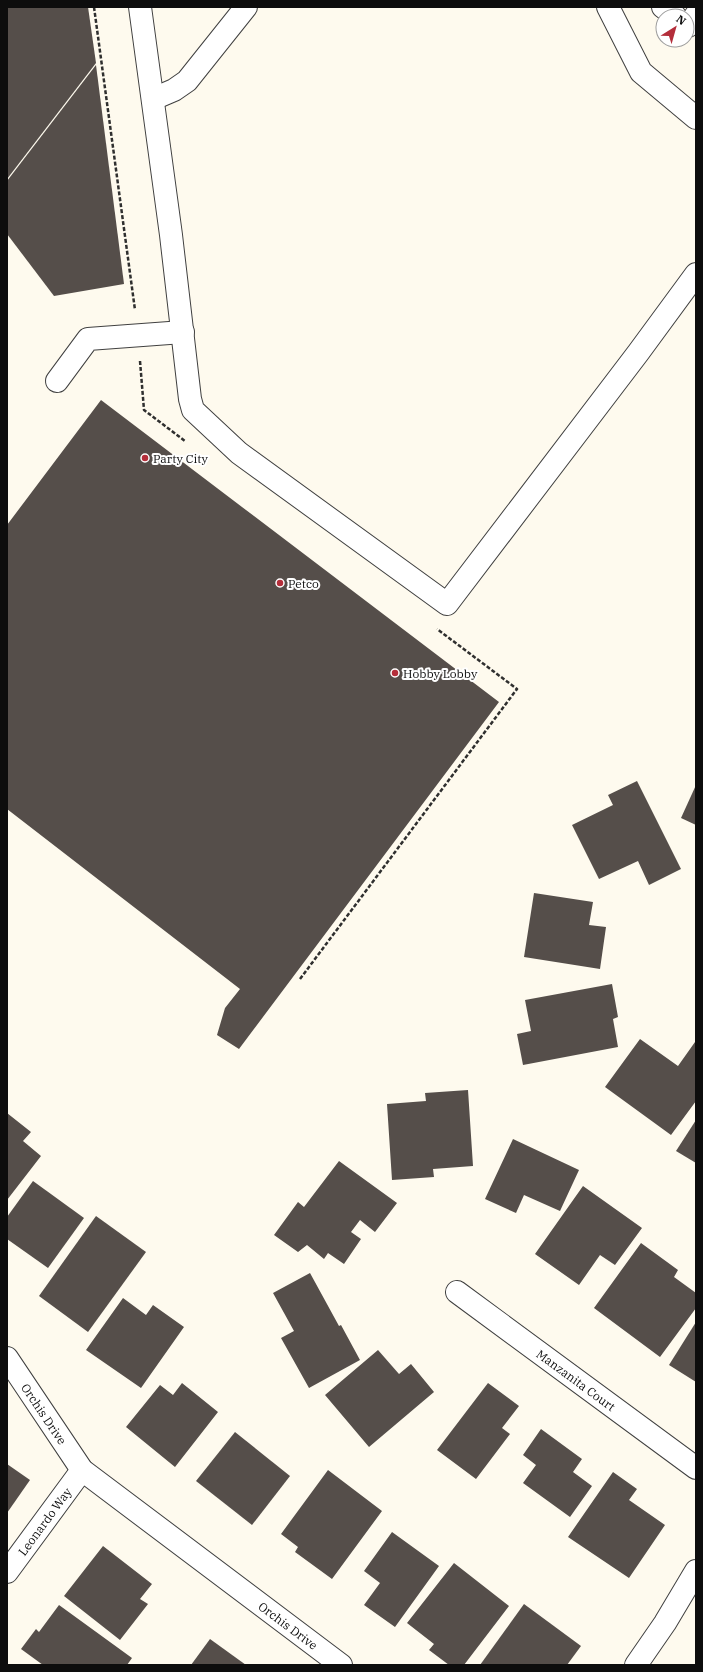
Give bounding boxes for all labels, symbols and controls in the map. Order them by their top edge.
north arrow [655,8,695,48]
text: N [673,12,689,28]
place label: Party City [153,451,209,466]
marker: Party City [140,453,150,463]
place label: Petco [288,576,319,591]
marker: Petco [275,578,285,588]
place label: Hobby Lobby [403,666,478,681]
marker: Hobby Lobby [390,668,400,678]
street label: Manzanita Court [534,1346,618,1414]
street label: Orchis Drive [18,1380,70,1447]
street label: Leonardo Way [14,1484,75,1558]
street label: Orchis Drive [256,1598,321,1652]

